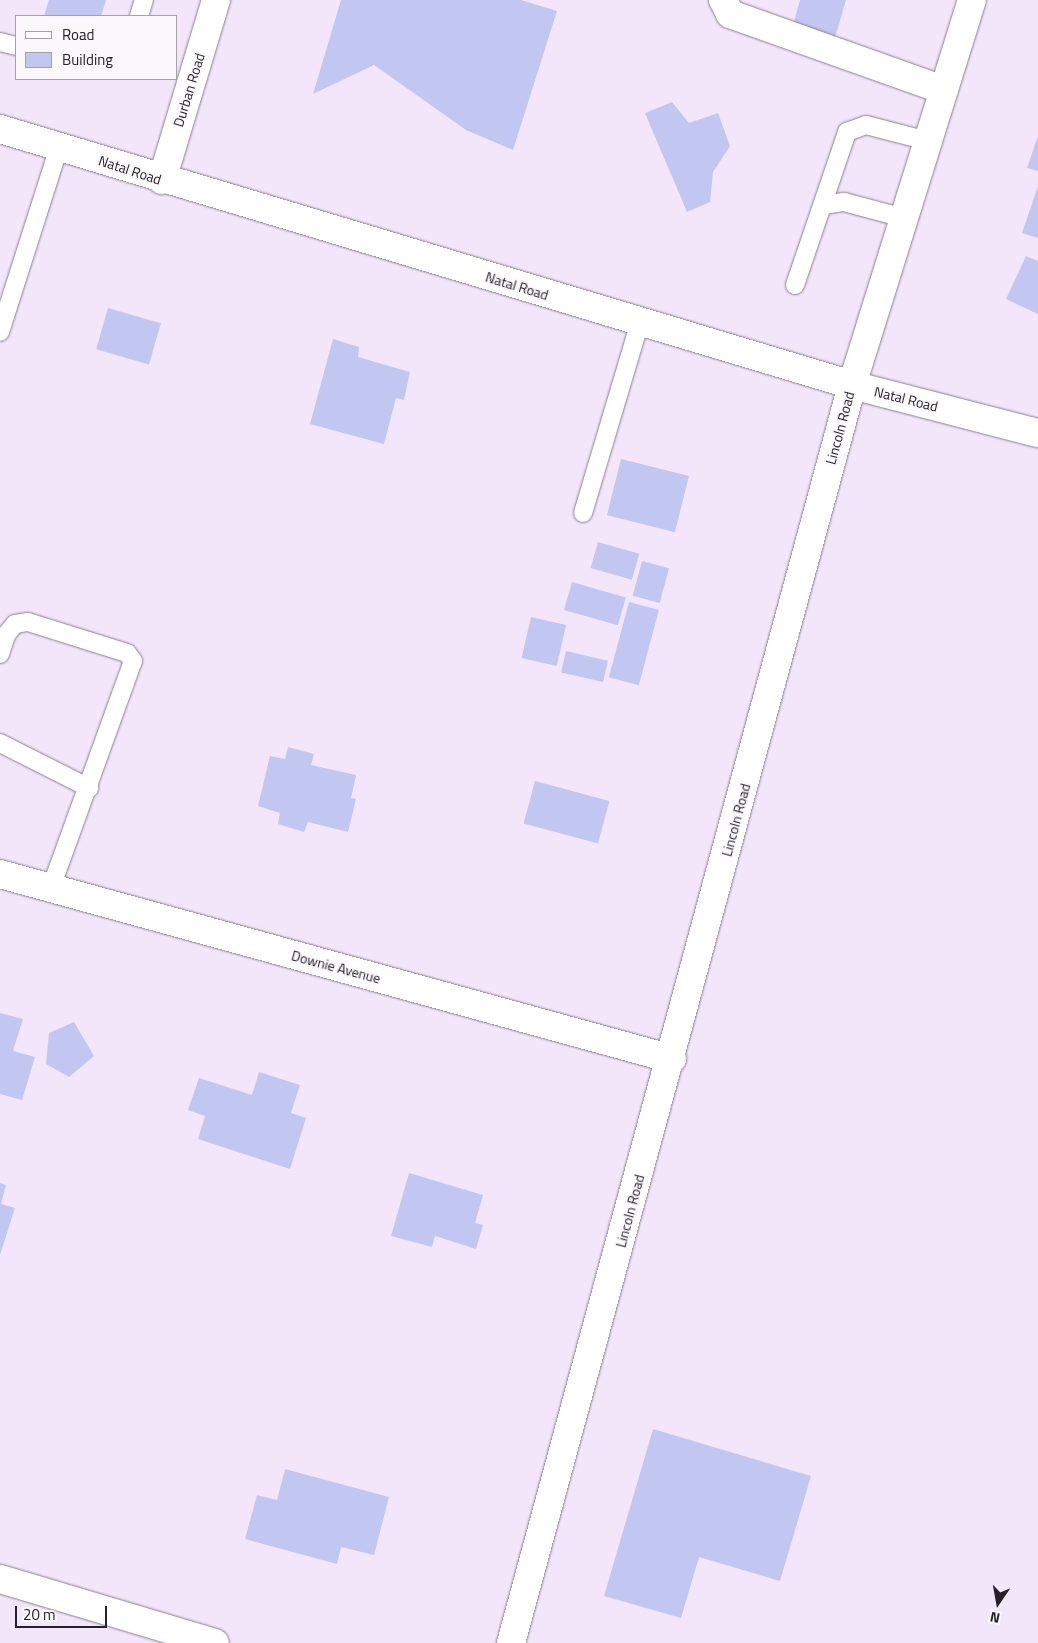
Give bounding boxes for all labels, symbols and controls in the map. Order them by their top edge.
legend [15,15,178,80]
text: Road [62,23,94,46]
text: Building [62,48,113,71]
street label: Durban Road [170,51,208,129]
street label: Natal Road [96,152,164,188]
street label: Natal Road [483,268,551,304]
street label: Natal Road [872,383,940,415]
street label: Lincoln Road [822,390,858,466]
street label: Lincoln Road [718,782,754,858]
street label: Downie Avenue [290,947,382,987]
street label: Lincoln Road [612,1173,648,1249]
north arrow [973,1578,1023,1628]
scale bar [18,1596,110,1628]
text: 20 m [23,1603,56,1626]
text: N [988,1607,1002,1629]

